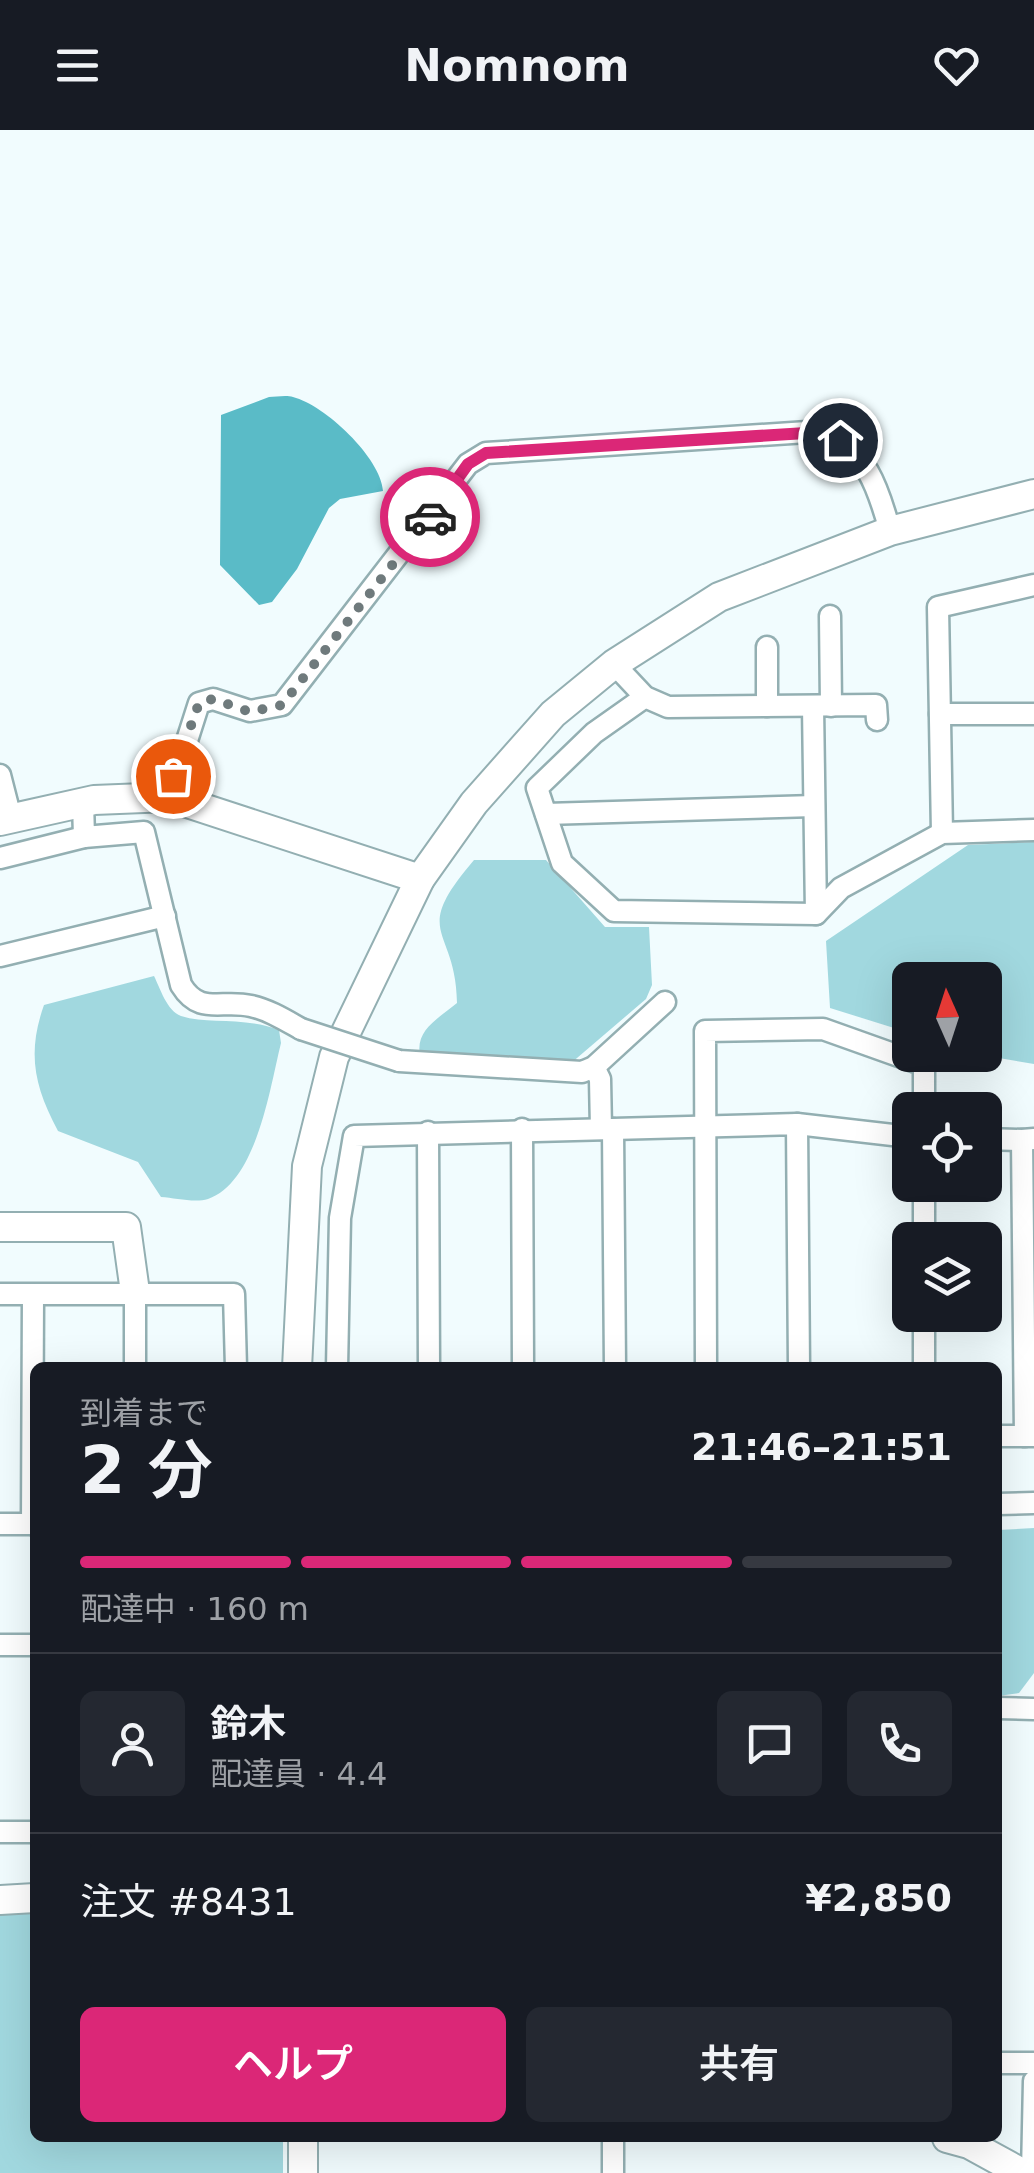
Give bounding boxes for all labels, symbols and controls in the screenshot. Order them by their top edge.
icon: menu [50,38,105,93]
icon: heart [929,38,984,93]
text: Nomnom [404,39,630,92]
pin [798,398,883,483]
icon: home [813,413,868,468]
courier [380,467,480,567]
icon: car [403,490,458,545]
pin [131,734,216,819]
icon: bag [146,749,201,804]
north arrow [892,962,1002,1072]
map controls [892,962,1002,1332]
button: locate [892,1092,1002,1202]
button: layers [892,1222,1002,1332]
text: 到着まで [80,1394,208,1432]
text: 21:46–21:51 [691,1425,952,1469]
text: 2 分 [80,1433,213,1508]
text: 配達中 · 160 m [80,1590,309,1628]
button: person [80,1691,185,1796]
button: chat [717,1691,822,1796]
button: phone [847,1691,952,1796]
text: 鈴木 [210,1702,286,1746]
text: 配達員 · 4.4 [210,1755,387,1793]
text: ¥2,850 [805,1876,952,1920]
text: 注文 #8431 [80,1880,297,1924]
button: ヘルプ [80,2007,506,2122]
button: 共有 [526,2007,952,2122]

